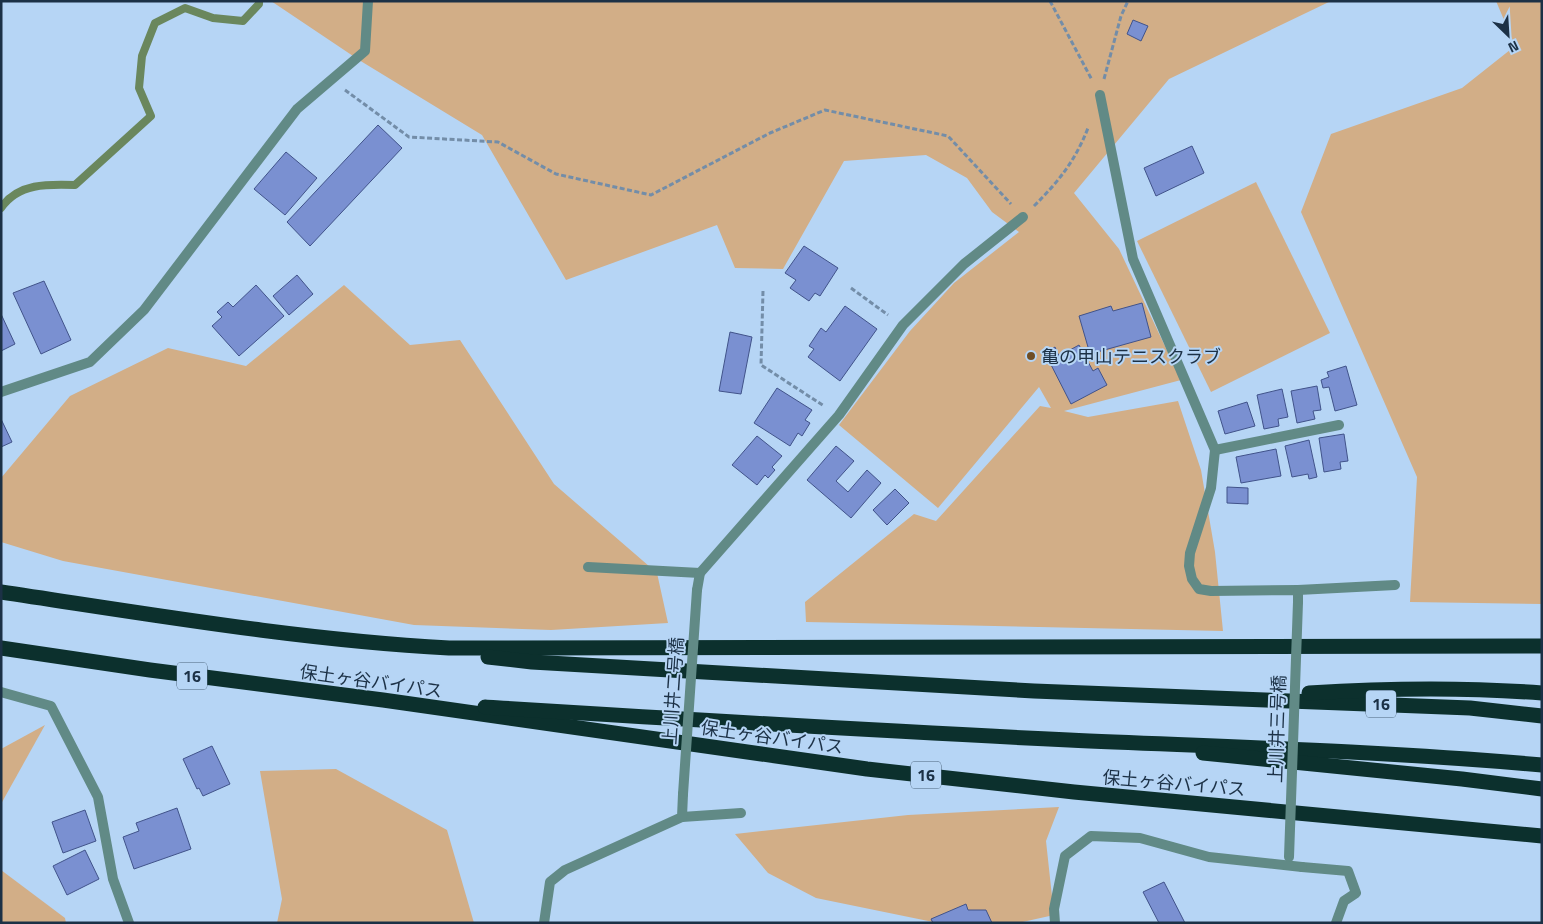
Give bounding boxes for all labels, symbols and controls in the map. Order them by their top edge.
north arrow [1483,10,1533,60]
text: N [1505,36,1523,59]
place label: 亀の甲山テニスクラブ [1041,343,1221,370]
marker: 亀の甲山テニスクラブ [1025,350,1037,362]
street label: 上川井二号橋 [656,636,690,746]
street label: 保土ヶ谷バイパス [298,658,444,704]
road number: 16 [177,662,207,689]
street label: 上川井三号橋 [1262,675,1292,783]
road number: 16 [1366,691,1396,718]
street label: 保土ヶ谷バイパス [699,714,845,760]
road number: 16 [911,762,941,788]
street label: 保土ヶ谷バイパス [1101,763,1247,803]

